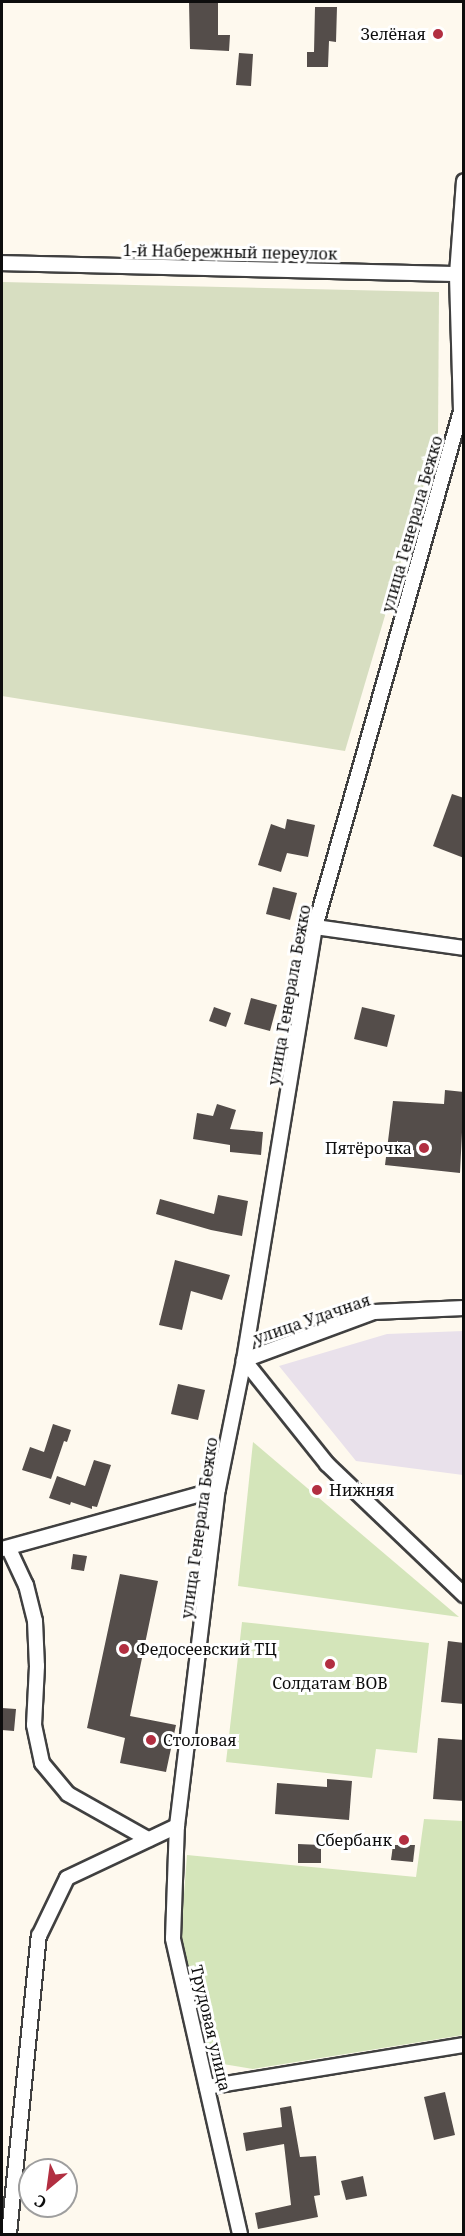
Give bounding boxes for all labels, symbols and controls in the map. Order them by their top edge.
place label: Зелёная [361,24,426,44]
marker: Зелёная [431,27,445,41]
street label: 1-й Набережный переулок [123,241,337,263]
street label: улица Генерала Бежко [378,433,446,615]
street label: улица Генерала Бежко [264,903,314,1087]
place label: Пятёрочка [325,1138,412,1158]
marker: Пятёрочка [417,1141,431,1155]
street label: улица Удачная [251,1290,373,1348]
street label: улица Генерала Бежко [177,1436,221,1620]
place label: Нижняя [329,1480,394,1500]
marker: Нижняя [310,1483,324,1497]
place label: Федосеевский ТЦ [136,1639,277,1659]
marker: Федосеевский ТЦ [117,1642,131,1656]
marker: Солдатам ВОВ [323,1657,337,1671]
place label: Солдатам ВОВ [272,1673,388,1693]
place label: Столовая [163,1730,237,1750]
marker: Столовая [144,1733,158,1747]
place label: Сбербанк [315,1830,392,1850]
marker: Сбербанк [397,1833,411,1847]
street label: Трудовая улица [187,1963,235,2093]
north arrow [18,2158,78,2218]
text: С [30,2190,50,2214]

